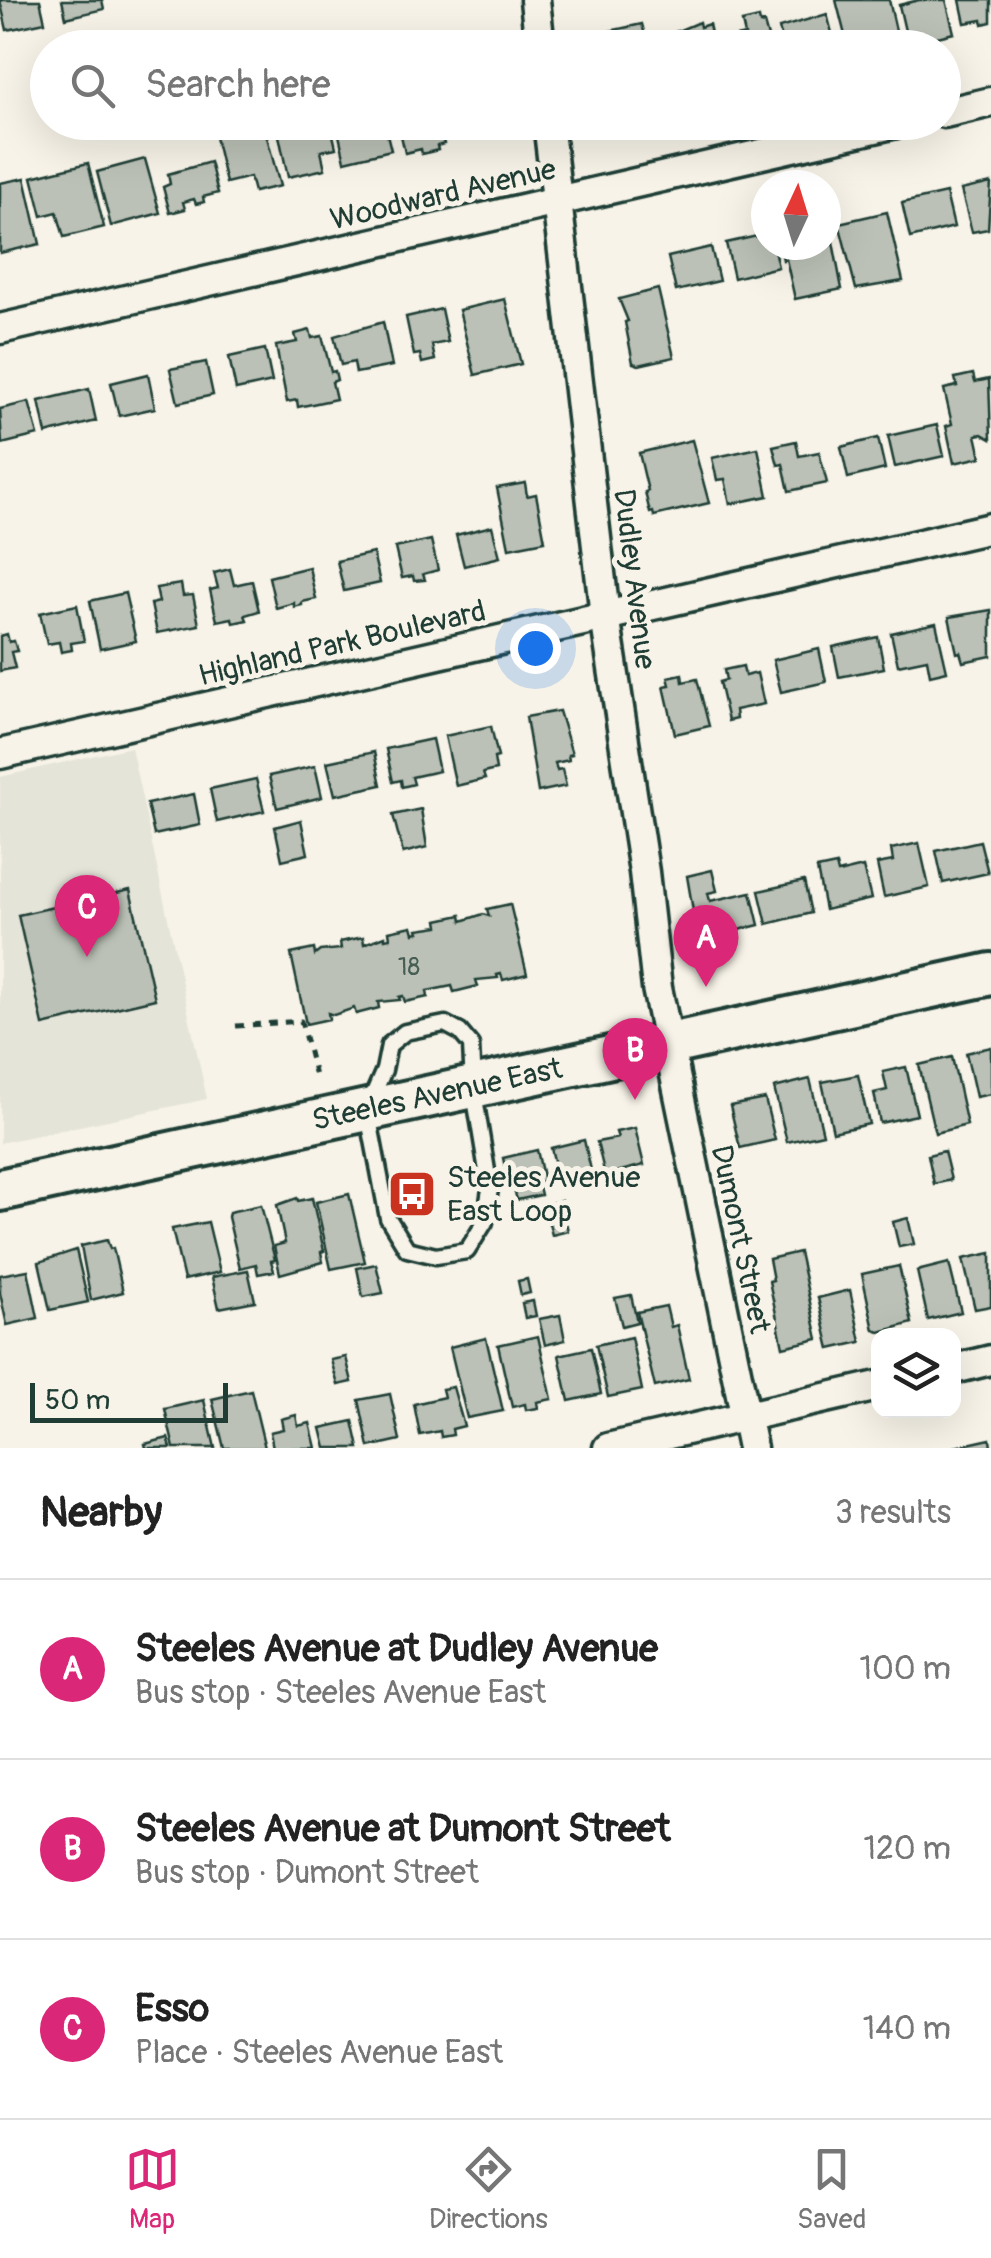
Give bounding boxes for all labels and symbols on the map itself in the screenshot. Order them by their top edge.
street label: Woodward Avenue [327,151,560,238]
north arrow [751,170,841,260]
street label: Dudley Avenue [605,487,664,672]
street label: Highland Park Boulevard [195,592,489,695]
your location [510,623,561,674]
pin: C [54,874,120,957]
pin: A [674,904,738,987]
house number: 18 [398,952,420,983]
pin: B [602,1018,668,1100]
street label: Steeles Avenue East [309,1050,566,1139]
street label: Dumont Street [703,1142,779,1338]
place label: Steeles Avenue East Loop [447,1159,640,1230]
bus stop icon: Steeles Avenue East Loop [386,1168,438,1220]
scale bar [30,1378,228,1422]

